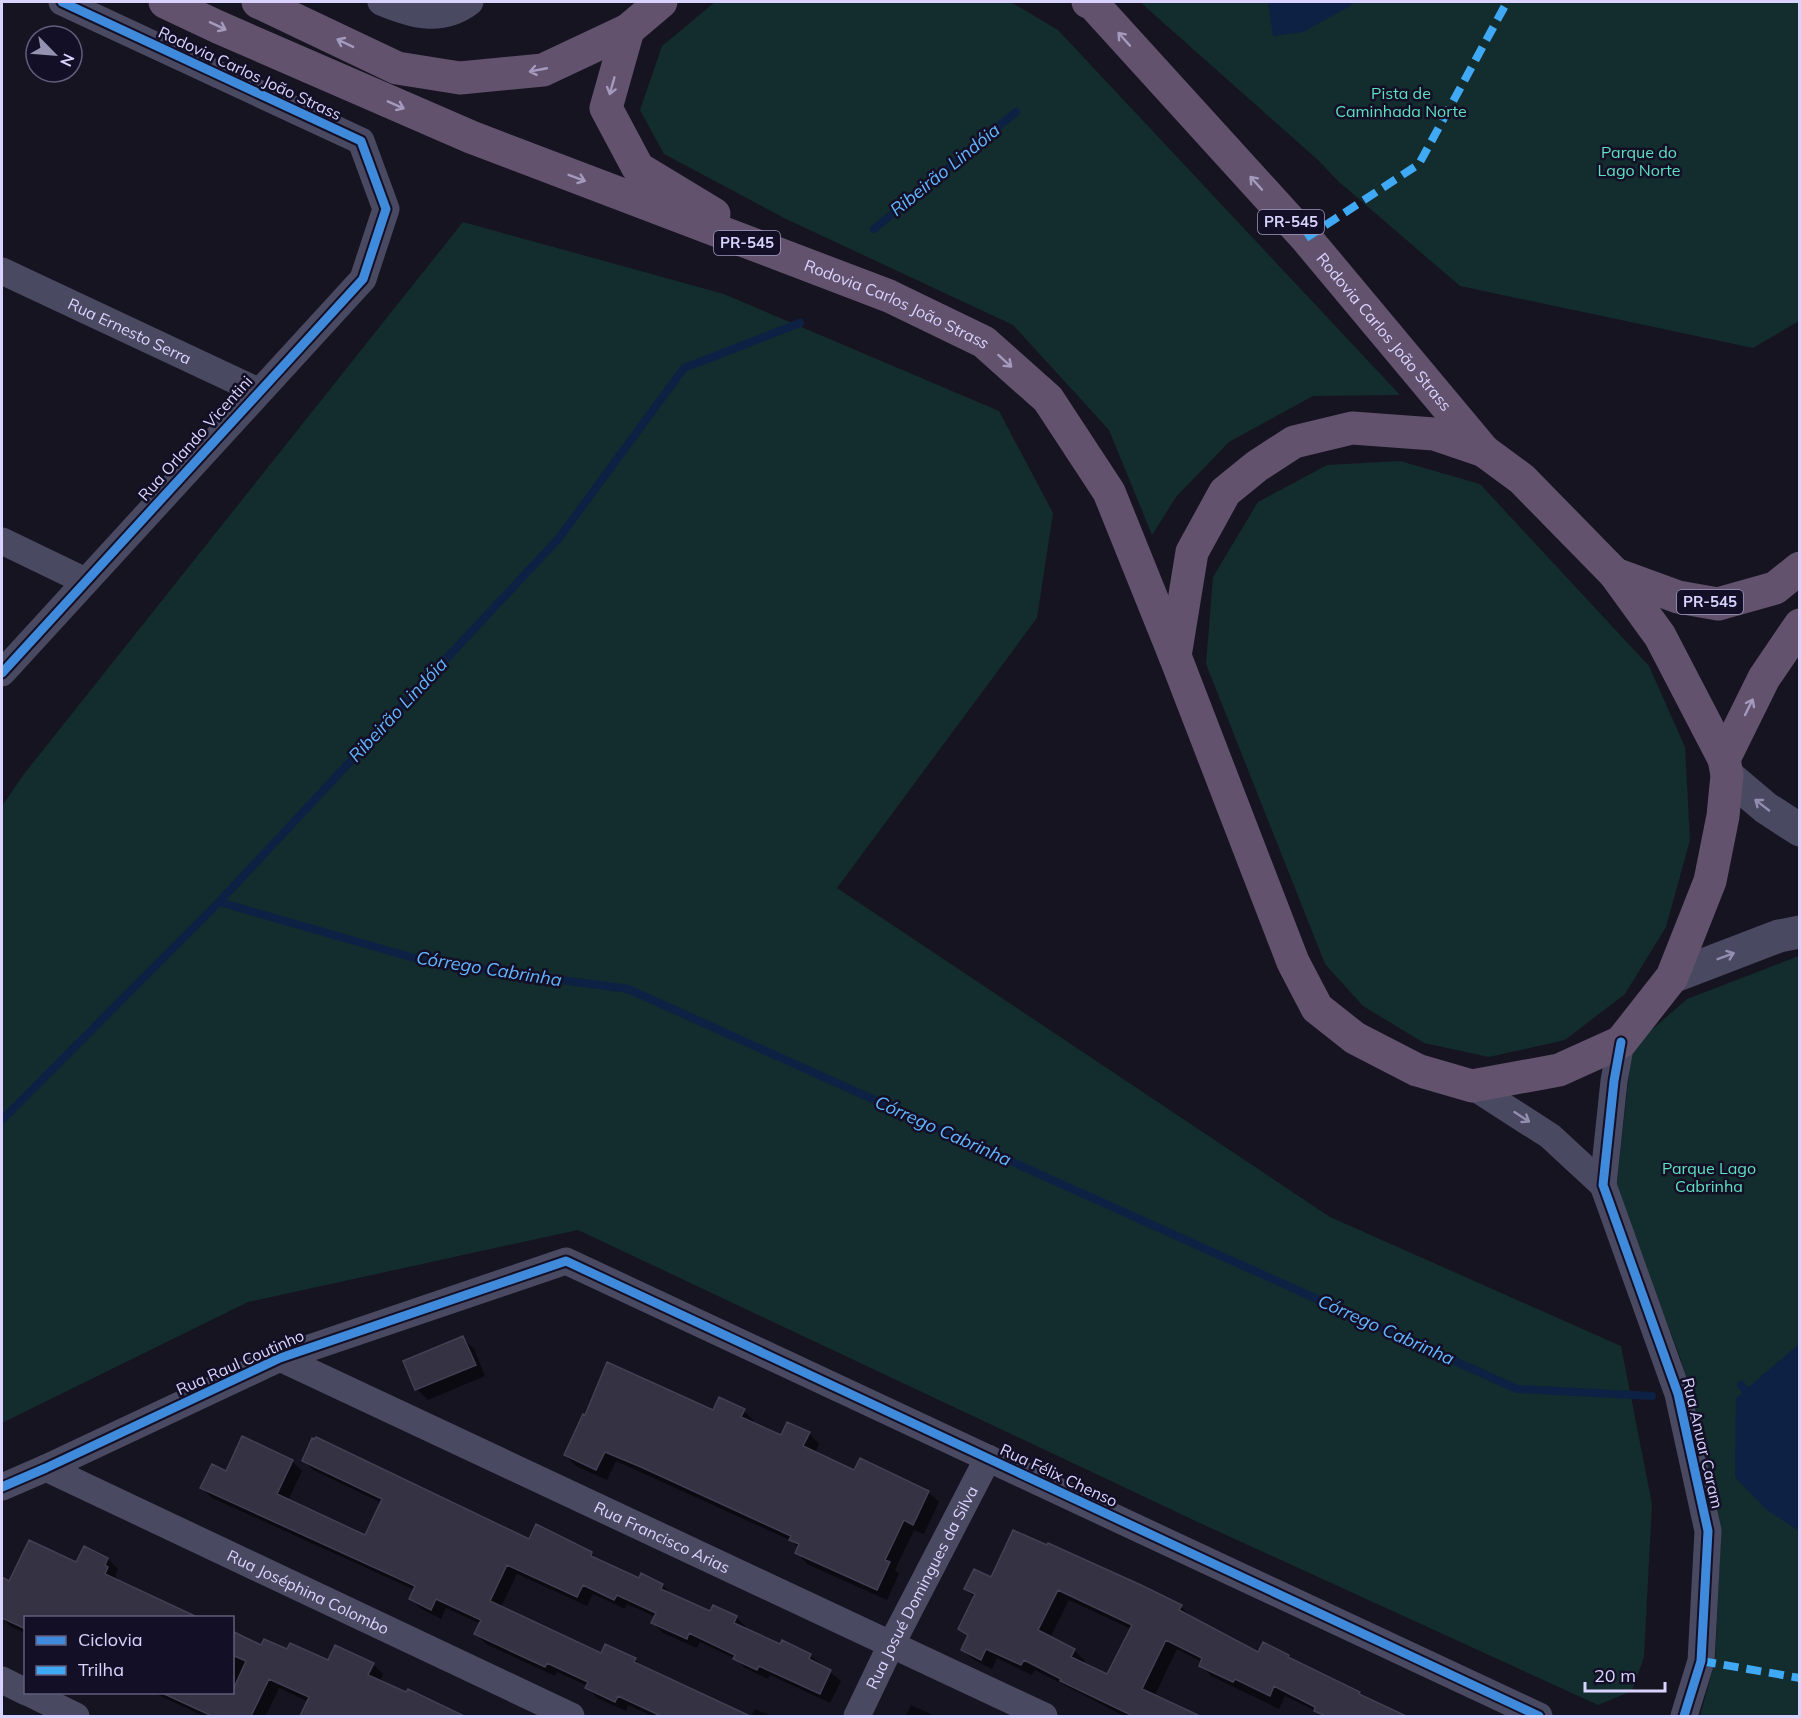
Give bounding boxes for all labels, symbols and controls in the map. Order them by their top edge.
one-way arrow [208,21,226,33]
street label: Rodovia Carlos João Strass [155,22,345,124]
north arrow [24,24,84,84]
one-way arrow [1117,31,1131,46]
one-way arrow [337,37,355,49]
text: N [56,51,79,70]
one-way arrow [528,65,548,76]
one-way arrow [606,76,617,95]
park label: Pista de Caminhada Norte [1335,83,1467,121]
one-way arrow [387,99,405,111]
water label: Ribeirão Lindóia [885,118,1004,221]
park label: Parque do Lago Norte [1598,142,1680,180]
one-way arrow [567,173,586,184]
one-way arrow [1249,176,1263,191]
road number: PR-545 [1258,210,1324,234]
road number: PR-545 [714,231,780,255]
street label: Rodovia Carlos João Strass [1313,249,1456,415]
street label: Rodovia Carlos João Strass [802,255,994,353]
street label: Rua Ernesto Serra [65,293,195,368]
one-way arrow [998,354,1013,368]
street label: Rua Orlando Vicentini [134,371,256,505]
road number: PR-545 [1677,590,1743,614]
water label: Ribeirão Lindóia [343,652,452,767]
one-way arrow [1744,698,1756,716]
one-way arrow [1754,798,1770,811]
water label: Córrego Cabrinha [415,946,564,991]
one-way arrow [1716,950,1735,961]
water label: Córrego Cabrinha [871,1090,1015,1171]
one-way arrow [1513,1111,1529,1123]
park label: Parque Lago Cabrinha [1662,1158,1756,1196]
water label: Córrego Cabrinha [1314,1289,1458,1370]
street label: Rua Raul Coutinho [173,1325,307,1399]
street label: Rua Anuar Caram [1678,1376,1728,1510]
street label: Rua Félix Chenso [997,1439,1121,1511]
street label: Rua Josué Domingues da Silva [861,1482,982,1692]
street label: Rua Francisco Arias [591,1497,733,1577]
street label: Rua Joséphina Colombo [224,1545,392,1639]
legend [24,1616,234,1694]
text: Ciclovia [78,1628,143,1651]
scale bar [1585,1655,1664,1693]
text: Trilha [78,1658,124,1681]
text: 20 m [1594,1664,1636,1687]

